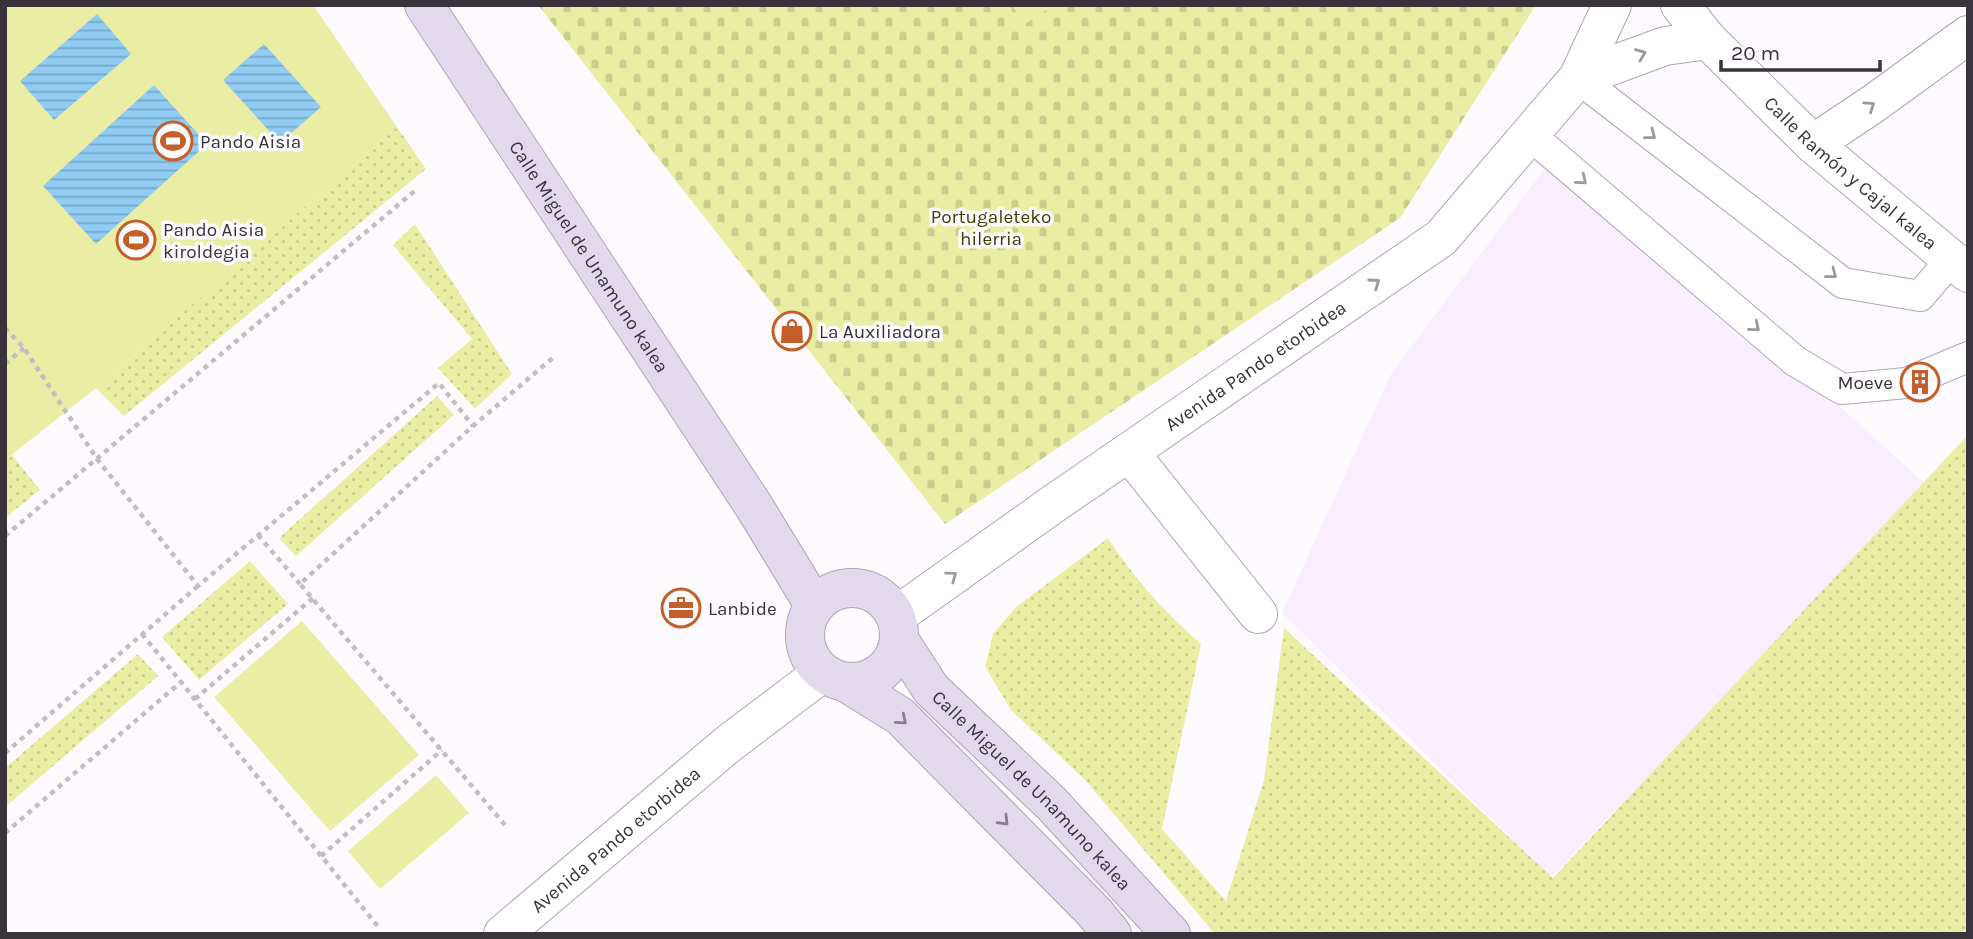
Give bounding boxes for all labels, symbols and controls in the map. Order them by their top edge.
scale bar [1721,28,1880,72]
text: 20 m [1731,41,1780,65]
one-way arrow [1635,49,1647,63]
street label: Calle Ramón y Cajal kalea [1759,92,1941,255]
one-way arrow [1862,102,1875,114]
sports icon: Pando Aisia [152,120,194,162]
one-way arrow [1643,127,1656,139]
place label: Pando Aisia [200,131,301,153]
street label: Calle Miguel de Unamuno kalea [504,137,673,377]
one-way arrow [1573,172,1586,184]
park label: Portugaleteko hilerria [931,206,1051,250]
sports icon: Pando Aisia kiroldegia [115,219,157,261]
place label: Pando Aisia kiroldegia [163,219,264,263]
one-way arrow [1824,265,1836,278]
one-way arrow [1367,279,1380,291]
street label: Avenida Pando etorbidea [1161,297,1350,436]
shop icon: La Auxiliadora [771,310,813,352]
one-way arrow [1746,319,1759,331]
place label: La Auxiliadora [819,321,941,343]
building icon: Moeve [1899,361,1941,403]
place label: Moeve [1837,372,1893,394]
one-way arrow [944,572,957,585]
office icon: Lanbide [660,587,702,629]
place label: Lanbide [708,598,777,620]
street label: Calle Miguel de Unamuno kalea [927,686,1135,895]
one-way arrow [894,712,907,724]
street label: Avenida Pando etorbidea [527,762,705,918]
one-way arrow [996,812,1009,825]

